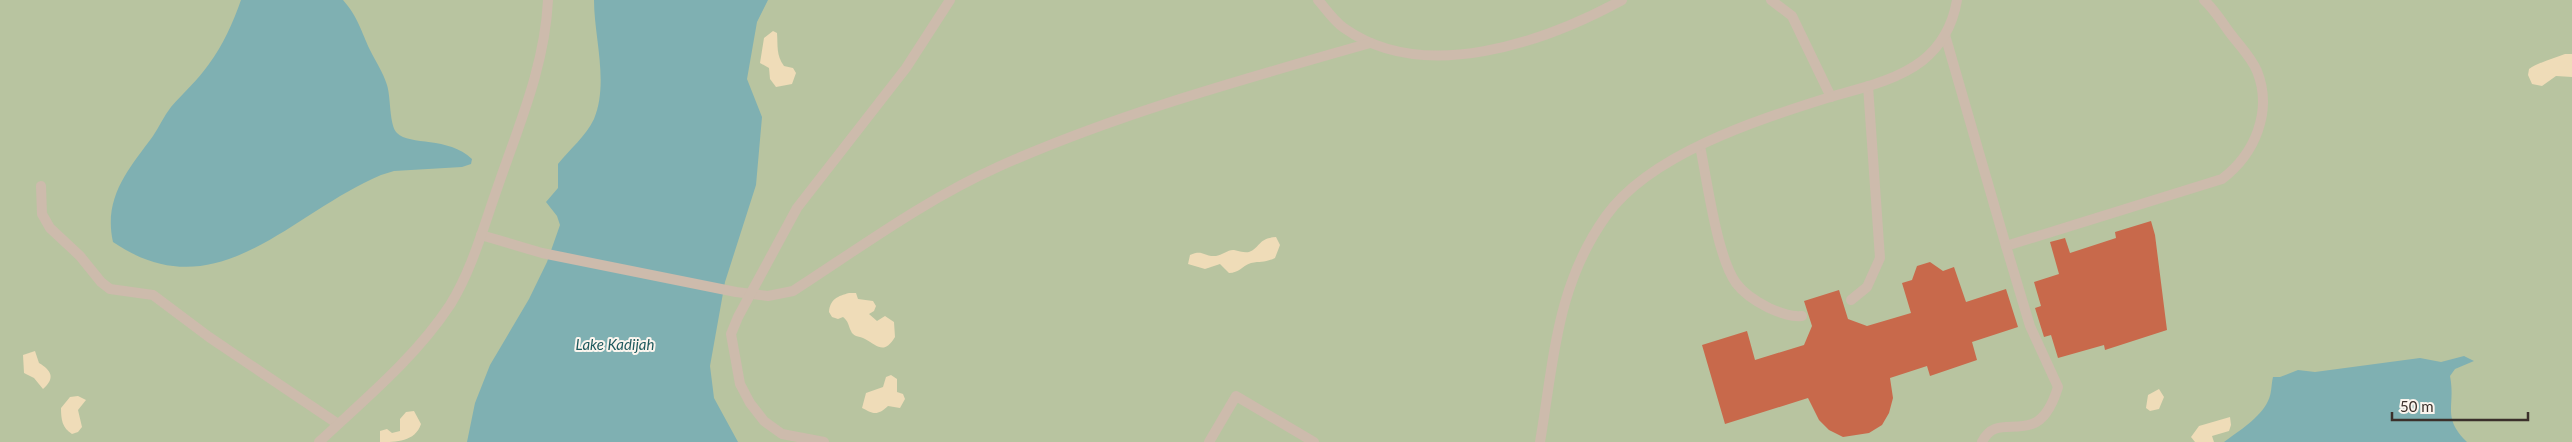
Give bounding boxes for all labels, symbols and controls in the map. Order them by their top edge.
water label: Lake Kadijah [576,335,654,353]
scale bar [2392,390,2528,422]
text: 50 m [2400,397,2434,415]

